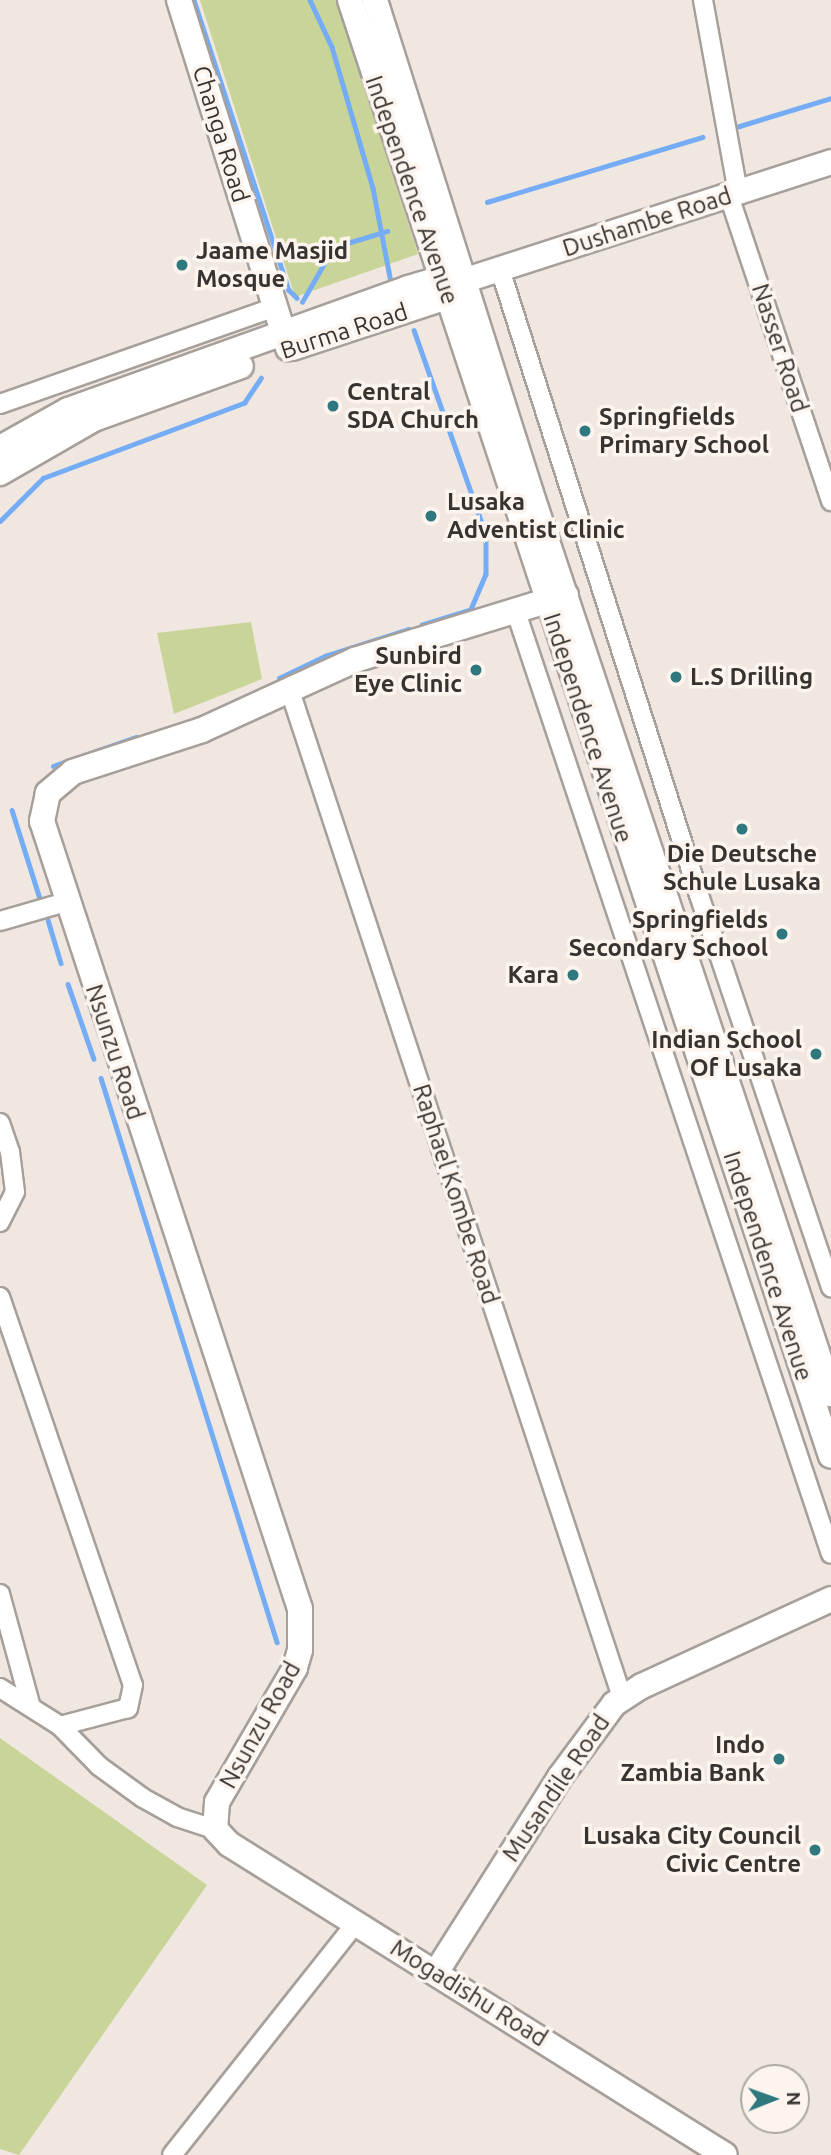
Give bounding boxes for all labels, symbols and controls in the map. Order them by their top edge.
street label: Changa Road [187,62,255,206]
street label: Independence Avenue [359,72,465,308]
street label: Dushambe Road [559,181,735,263]
place label: Jaame Masjid Mosque [196,237,348,293]
marker: Jaame Masjid Mosque [174,257,190,273]
street label: Nasser Road [746,280,814,416]
street label: Burma Road [277,297,411,365]
place label: Central SDA Church [347,378,479,434]
marker: Central SDA Church [325,398,341,414]
place label: Springfields Primary School [599,403,769,459]
marker: Springfields Primary School [577,423,593,439]
place label: Lusaka Adventist Clinic [447,488,625,544]
marker: Lusaka Adventist Clinic [421,506,441,526]
street label: Independence Avenue [537,610,639,846]
place label: Sunbird Eye Clinic [354,642,462,698]
marker: Sunbird Eye Clinic [468,662,484,678]
place label: L.S Drilling [690,663,813,691]
marker: L.S Drilling [668,669,684,685]
marker: Die Deutsche Schule Lusaka [734,821,750,837]
place label: Die Deutsche Schule Lusaka [663,840,821,896]
place label: Springfields Secondary School [569,906,768,962]
marker: Springfields Secondary School [774,926,790,942]
place label: Kara [507,961,559,989]
marker: Kara [565,967,581,983]
street label: Nsunzu Road [80,981,150,1123]
place label: Indian School Of Lusaka [651,1026,802,1082]
marker: Indian School Of Lusaka [808,1046,824,1062]
street label: Raphael Kombe Road [407,1080,505,1308]
street label: Independence Avenue [717,1148,819,1384]
street label: Nsunzu Road [213,1657,307,1793]
street label: Musandile Road [496,1709,616,1867]
place label: Indo Zambia Bank [620,1731,765,1787]
marker: Indo Zambia Bank [771,1751,787,1767]
place label: Lusaka City Council Civic Centre [583,1822,801,1878]
marker: Lusaka City Council Civic Centre [807,1842,823,1858]
street label: Mogadishu Road [385,1933,553,2053]
north arrow [740,2064,810,2134]
text: N [783,2091,805,2106]

